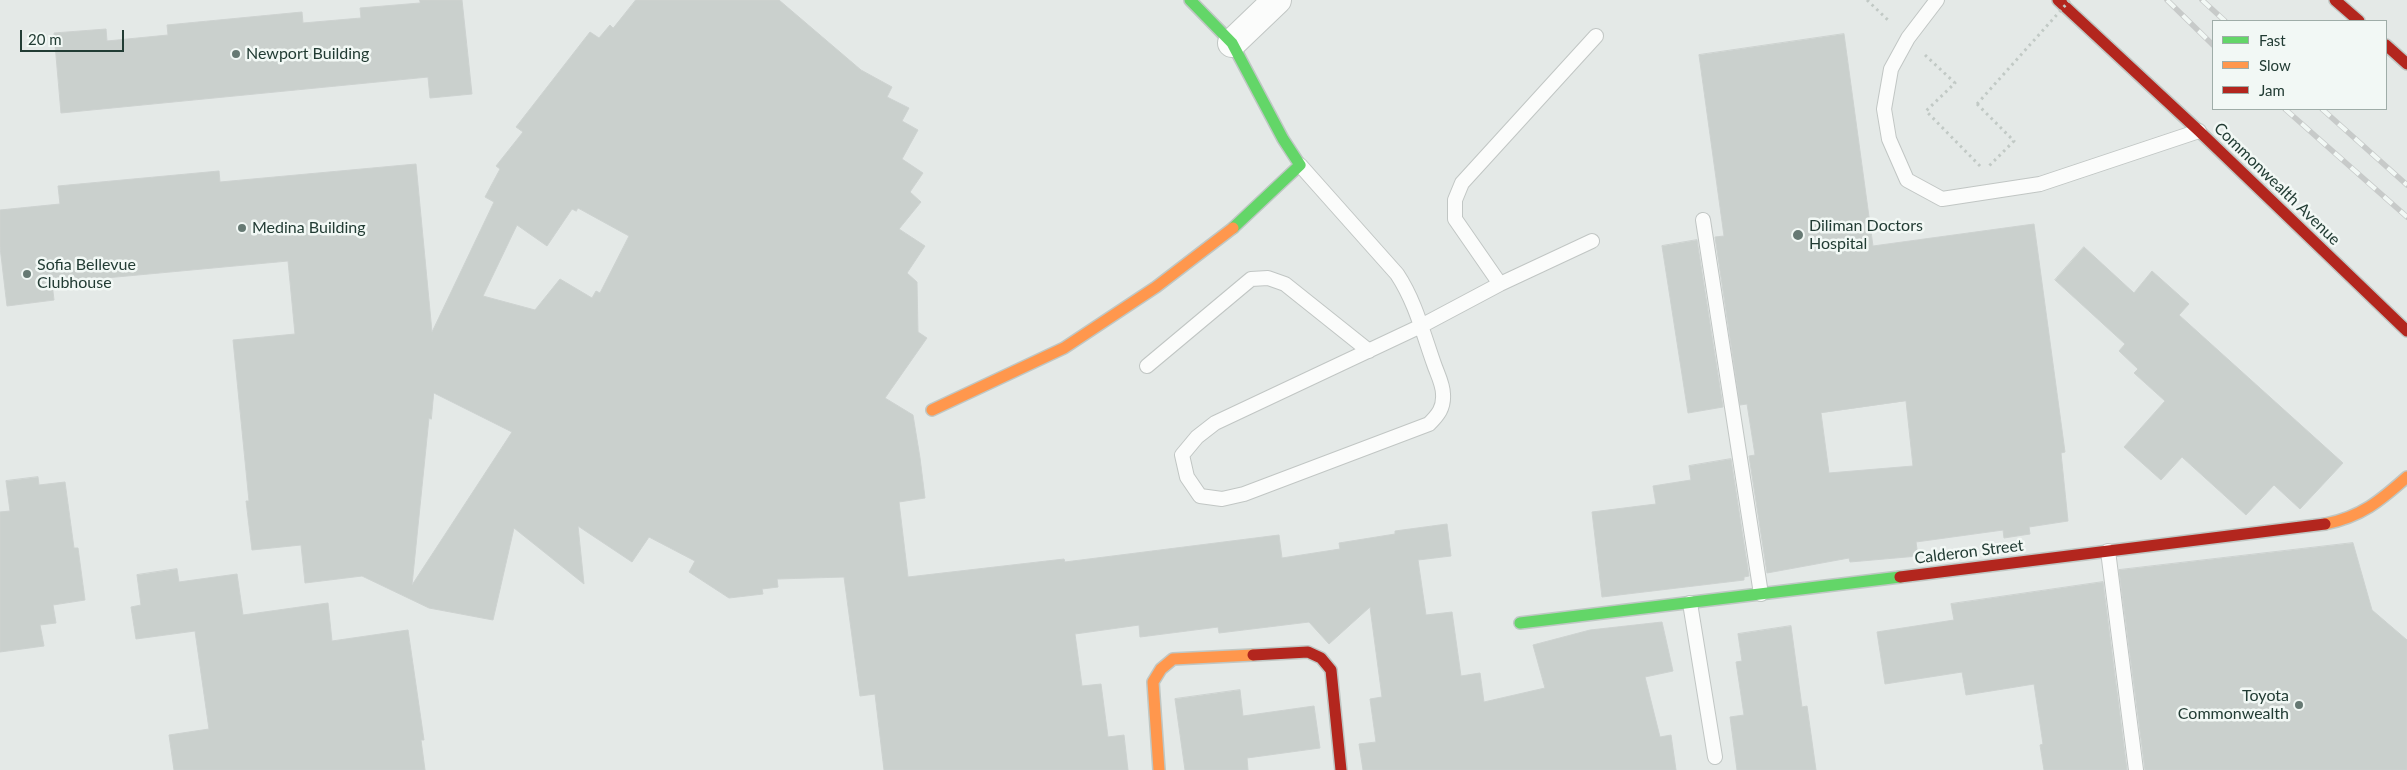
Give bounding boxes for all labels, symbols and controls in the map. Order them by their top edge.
scale bar [22,20,126,52]
legend [2212,20,2387,110]
text: 20 m [28,30,62,48]
text: Fast [2259,31,2286,49]
place label: Newport Building [246,44,369,64]
marker: Newport Building [230,48,242,60]
text: Slow [2259,56,2291,74]
text: Jam [2259,81,2285,99]
street label: Commonwealth Avenue [2210,119,2344,249]
place label: Diliman Doctors Hospital [1809,216,1923,254]
place label: Medina Building [252,218,366,238]
marker: Medina Building [236,222,248,234]
marker: Diliman Doctors Hospital [1791,228,1805,242]
place label: Sofia Bellevue Clubhouse [37,255,136,293]
marker: Sofia Bellevue Clubhouse [21,268,33,280]
street label: Calderon Street [1913,536,2025,568]
place label: Toyota Commonwealth [2178,686,2289,724]
marker: Toyota Commonwealth [2293,699,2305,711]

